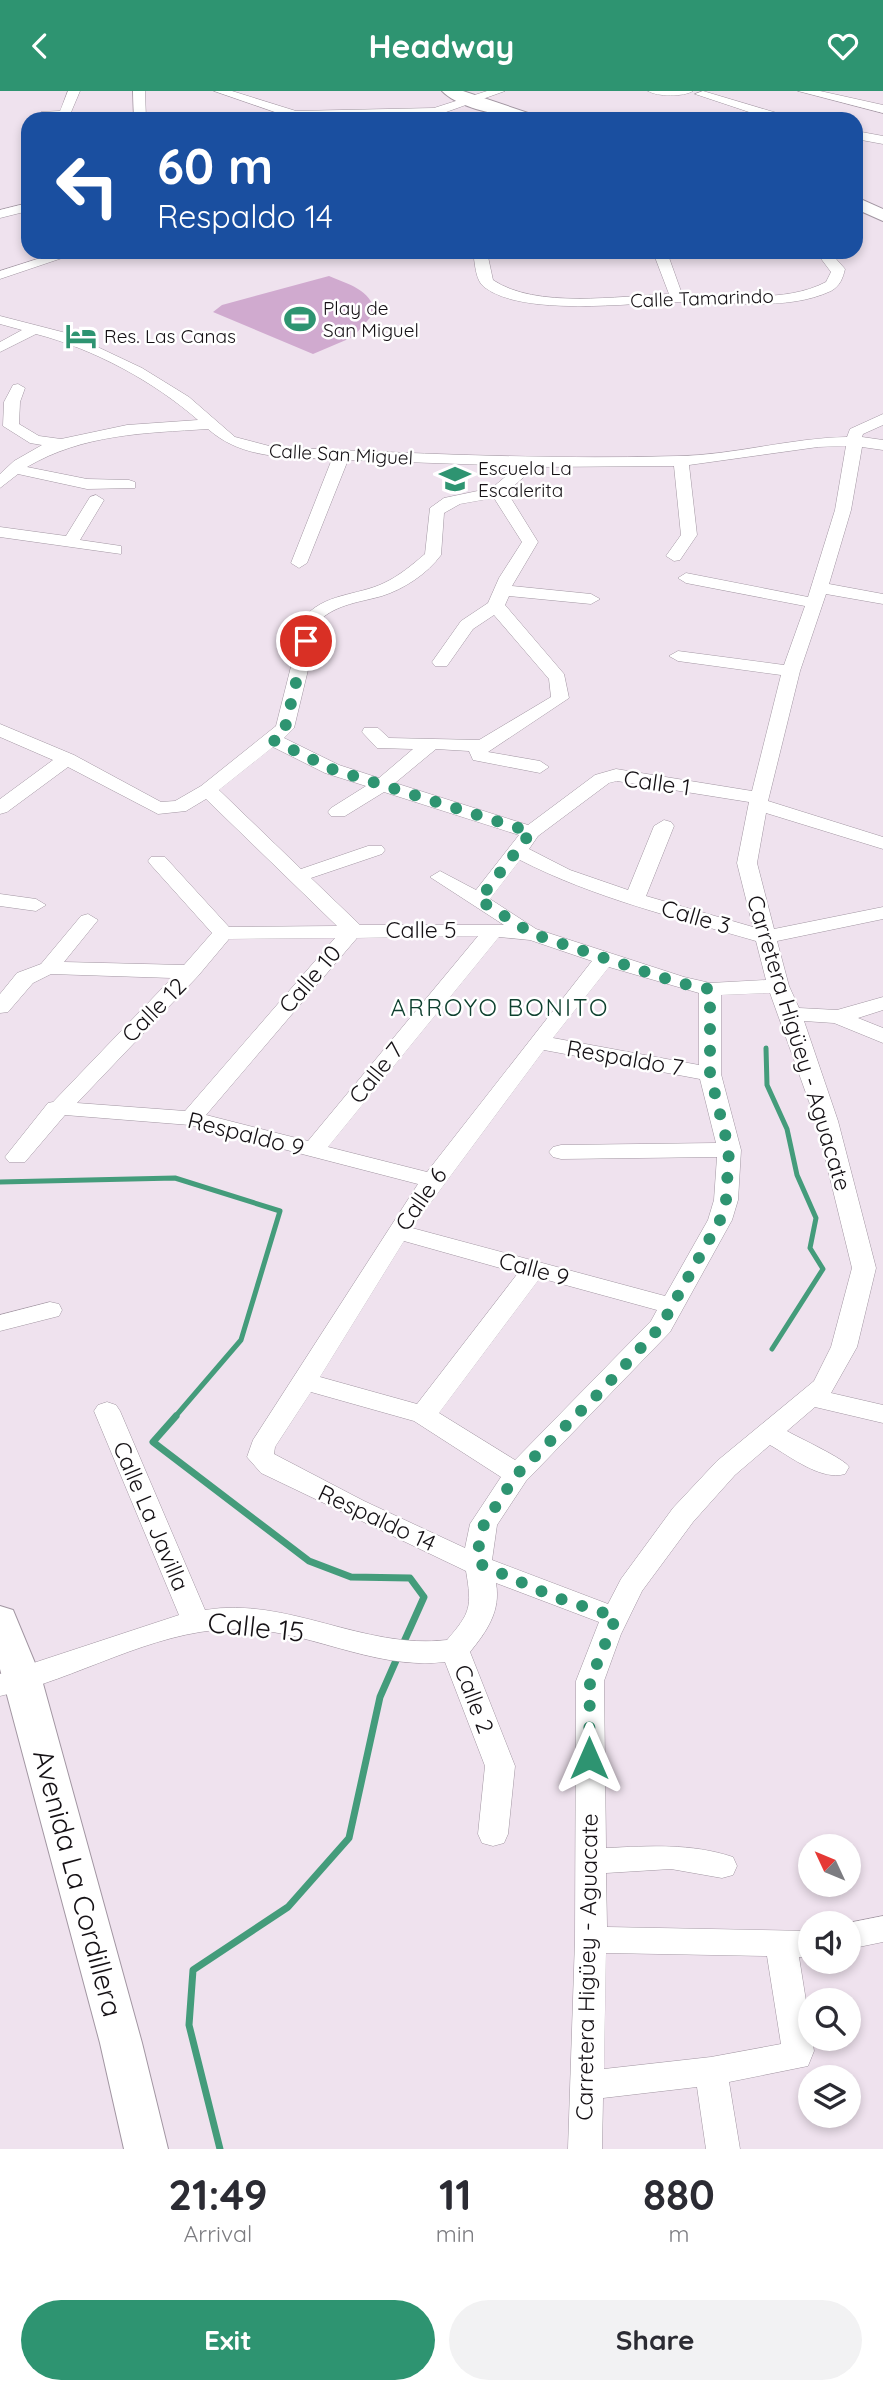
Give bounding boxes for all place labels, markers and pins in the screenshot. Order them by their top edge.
place label: Play de San Miguel [323,296,419,342]
sports icon: Play de San Miguel [283,302,317,336]
hotel icon: Res. Las Canas [64,319,98,353]
place label: Res. Las Canas [104,324,236,348]
place label: Escuela La Escalerita [478,456,572,502]
school or university icon: Escuela La Escalerita [438,462,472,496]
pin [276,611,336,671]

